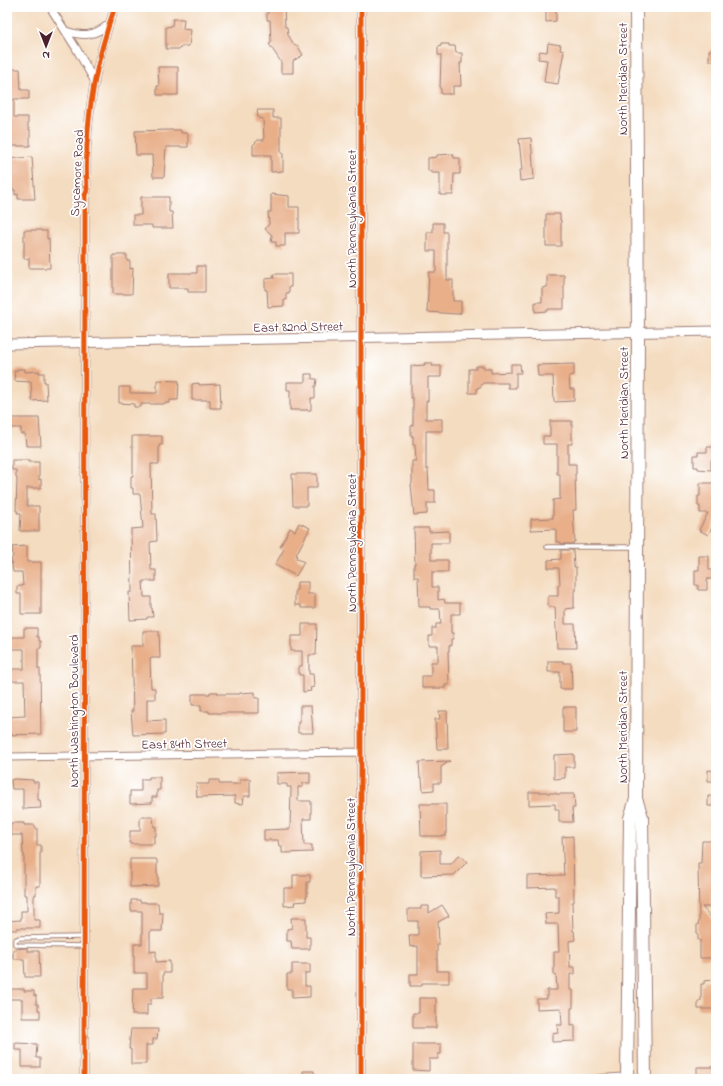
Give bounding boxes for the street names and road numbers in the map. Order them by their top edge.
street label: North Meridian Street [614,22,633,135]
street label: Sycamore Road [66,128,90,217]
street label: North Pennsylvania Street [343,149,363,288]
street label: East 82nd Street [253,317,344,338]
street label: North Meridian Street [615,346,634,459]
street label: North Pennsylvania Street [343,473,363,612]
street label: North Washington Boulevard [65,634,85,787]
street label: North Meridian Street [614,670,633,783]
street label: East 84th Street [141,734,228,755]
street label: North Pennsylvania Street [342,797,362,936]

